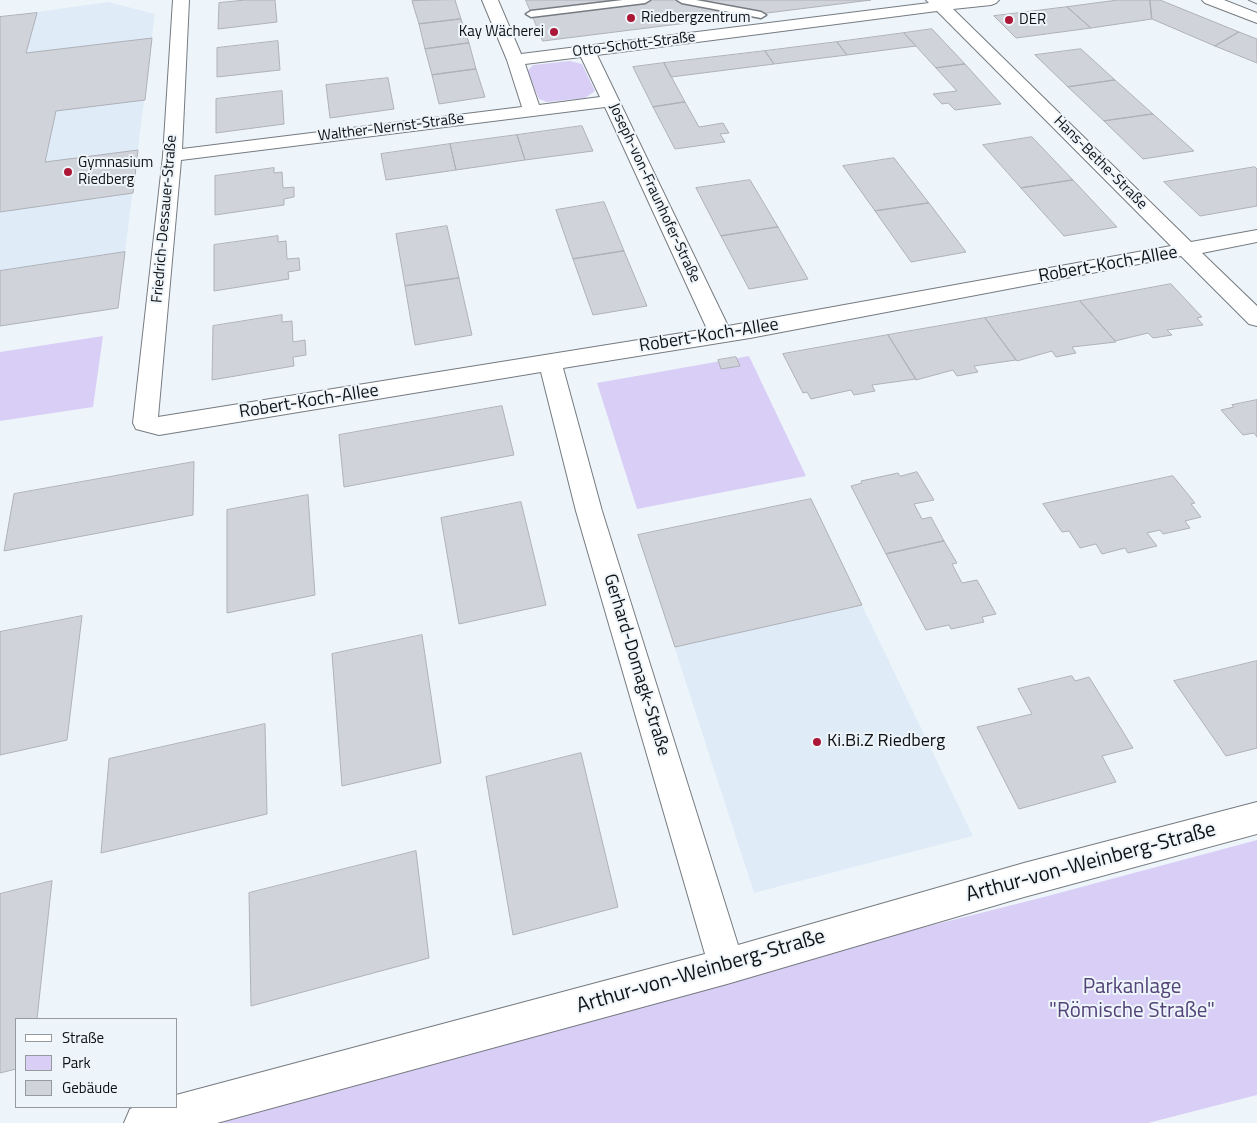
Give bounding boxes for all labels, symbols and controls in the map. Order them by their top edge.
place label: Riedbergzentrum [641,9,751,27]
place label: DER [1019,11,1046,29]
marker: Riedbergzentrum [625,12,637,24]
marker: DER [1003,14,1015,26]
place label: Kay Wächerei [459,23,544,41]
marker: Kay Wächerei [548,26,560,38]
street label: Otto-Schott-Straße [572,29,696,61]
street label: Joseph-von-Fraunhofer-Straße [604,100,704,286]
street label: Walther-Nernst-Straße [317,110,465,146]
street label: Hans-Bethe-Straße [1049,112,1151,214]
street label: Friedrich-Dessauer-Straße [149,134,181,304]
place label: Gymnasium Riedberg [78,154,153,189]
marker: Gymnasium Riedberg [62,166,74,178]
street label: Robert-Koch-Allee [1037,242,1179,288]
street label: Robert-Koch-Allee [638,314,780,358]
street label: Robert-Koch-Allee [238,380,380,424]
street label: Gerhard-Domagk-Straße [598,572,674,758]
place label: Ki.Bi.Z Riedberg [827,731,945,753]
marker: Ki.Bi.Z Riedberg [811,736,823,748]
street label: Arthur-von-Weinberg-Straße [963,818,1219,908]
street label: Arthur-von-Weinberg-Straße [574,924,828,1020]
park label: Parkanlage "Römische Straße" [1049,975,1215,1025]
legend [15,1018,178,1108]
text: Straße [62,1026,104,1049]
text: Park [62,1051,91,1074]
text: Gebäude [62,1076,118,1099]

